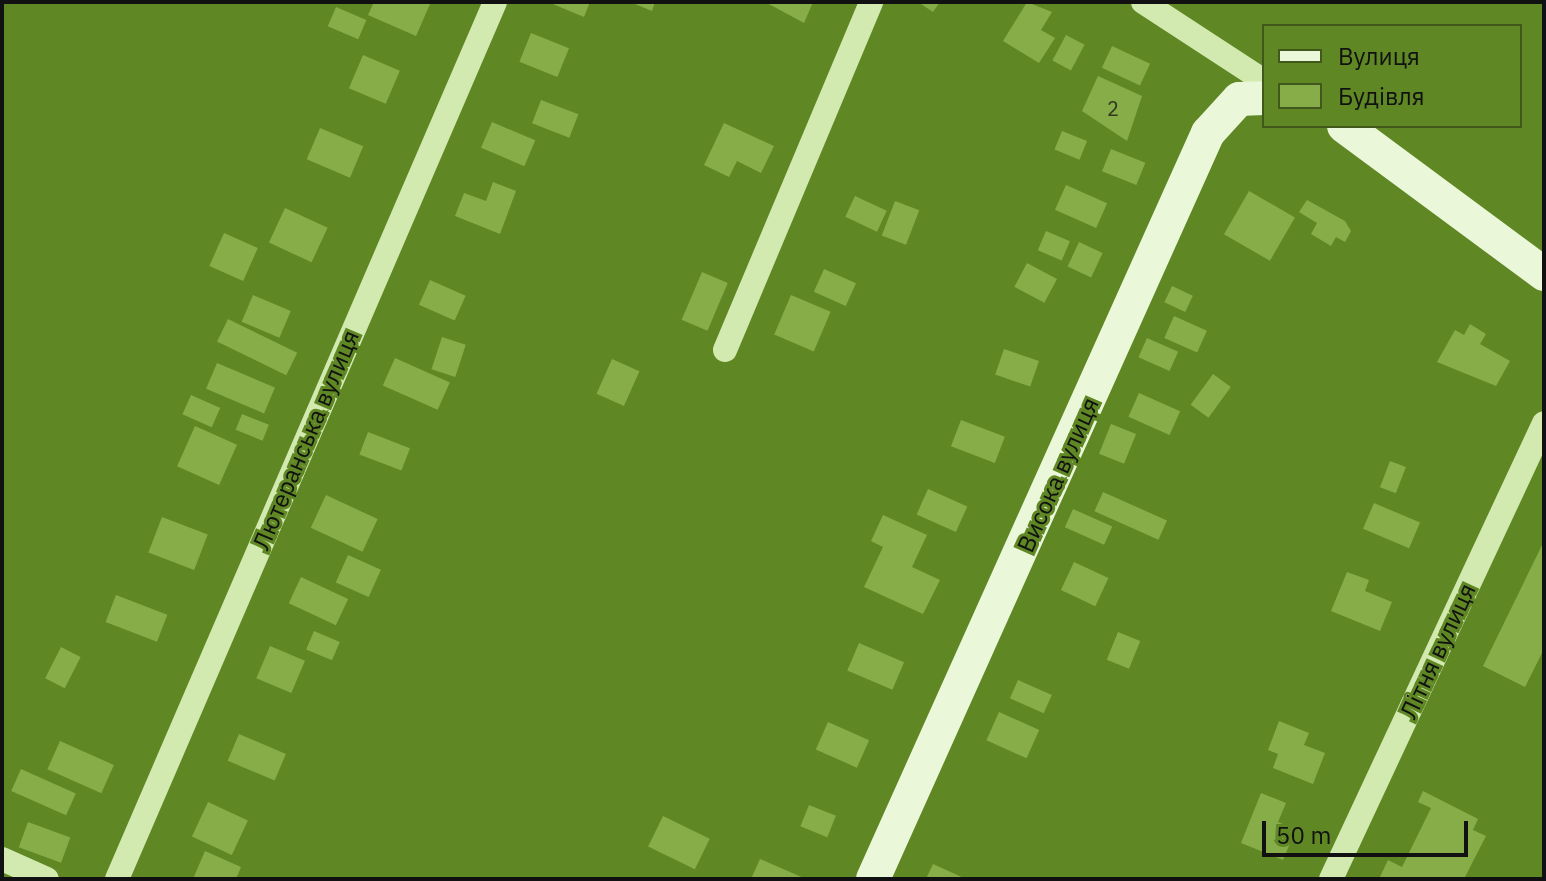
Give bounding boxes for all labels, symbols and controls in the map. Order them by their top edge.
legend [1262,24,1522,128]
text: Вулиця [1338,40,1420,72]
text: Будівля [1338,80,1425,112]
house number: 2 [1107,96,1119,120]
street label: Лютеранська вулиця [247,326,365,554]
street label: Висока вулиця [1011,393,1105,557]
street label: Літня вулиця [1394,579,1482,723]
scale bar [1266,805,1472,855]
text: 50 m [1276,819,1331,851]

